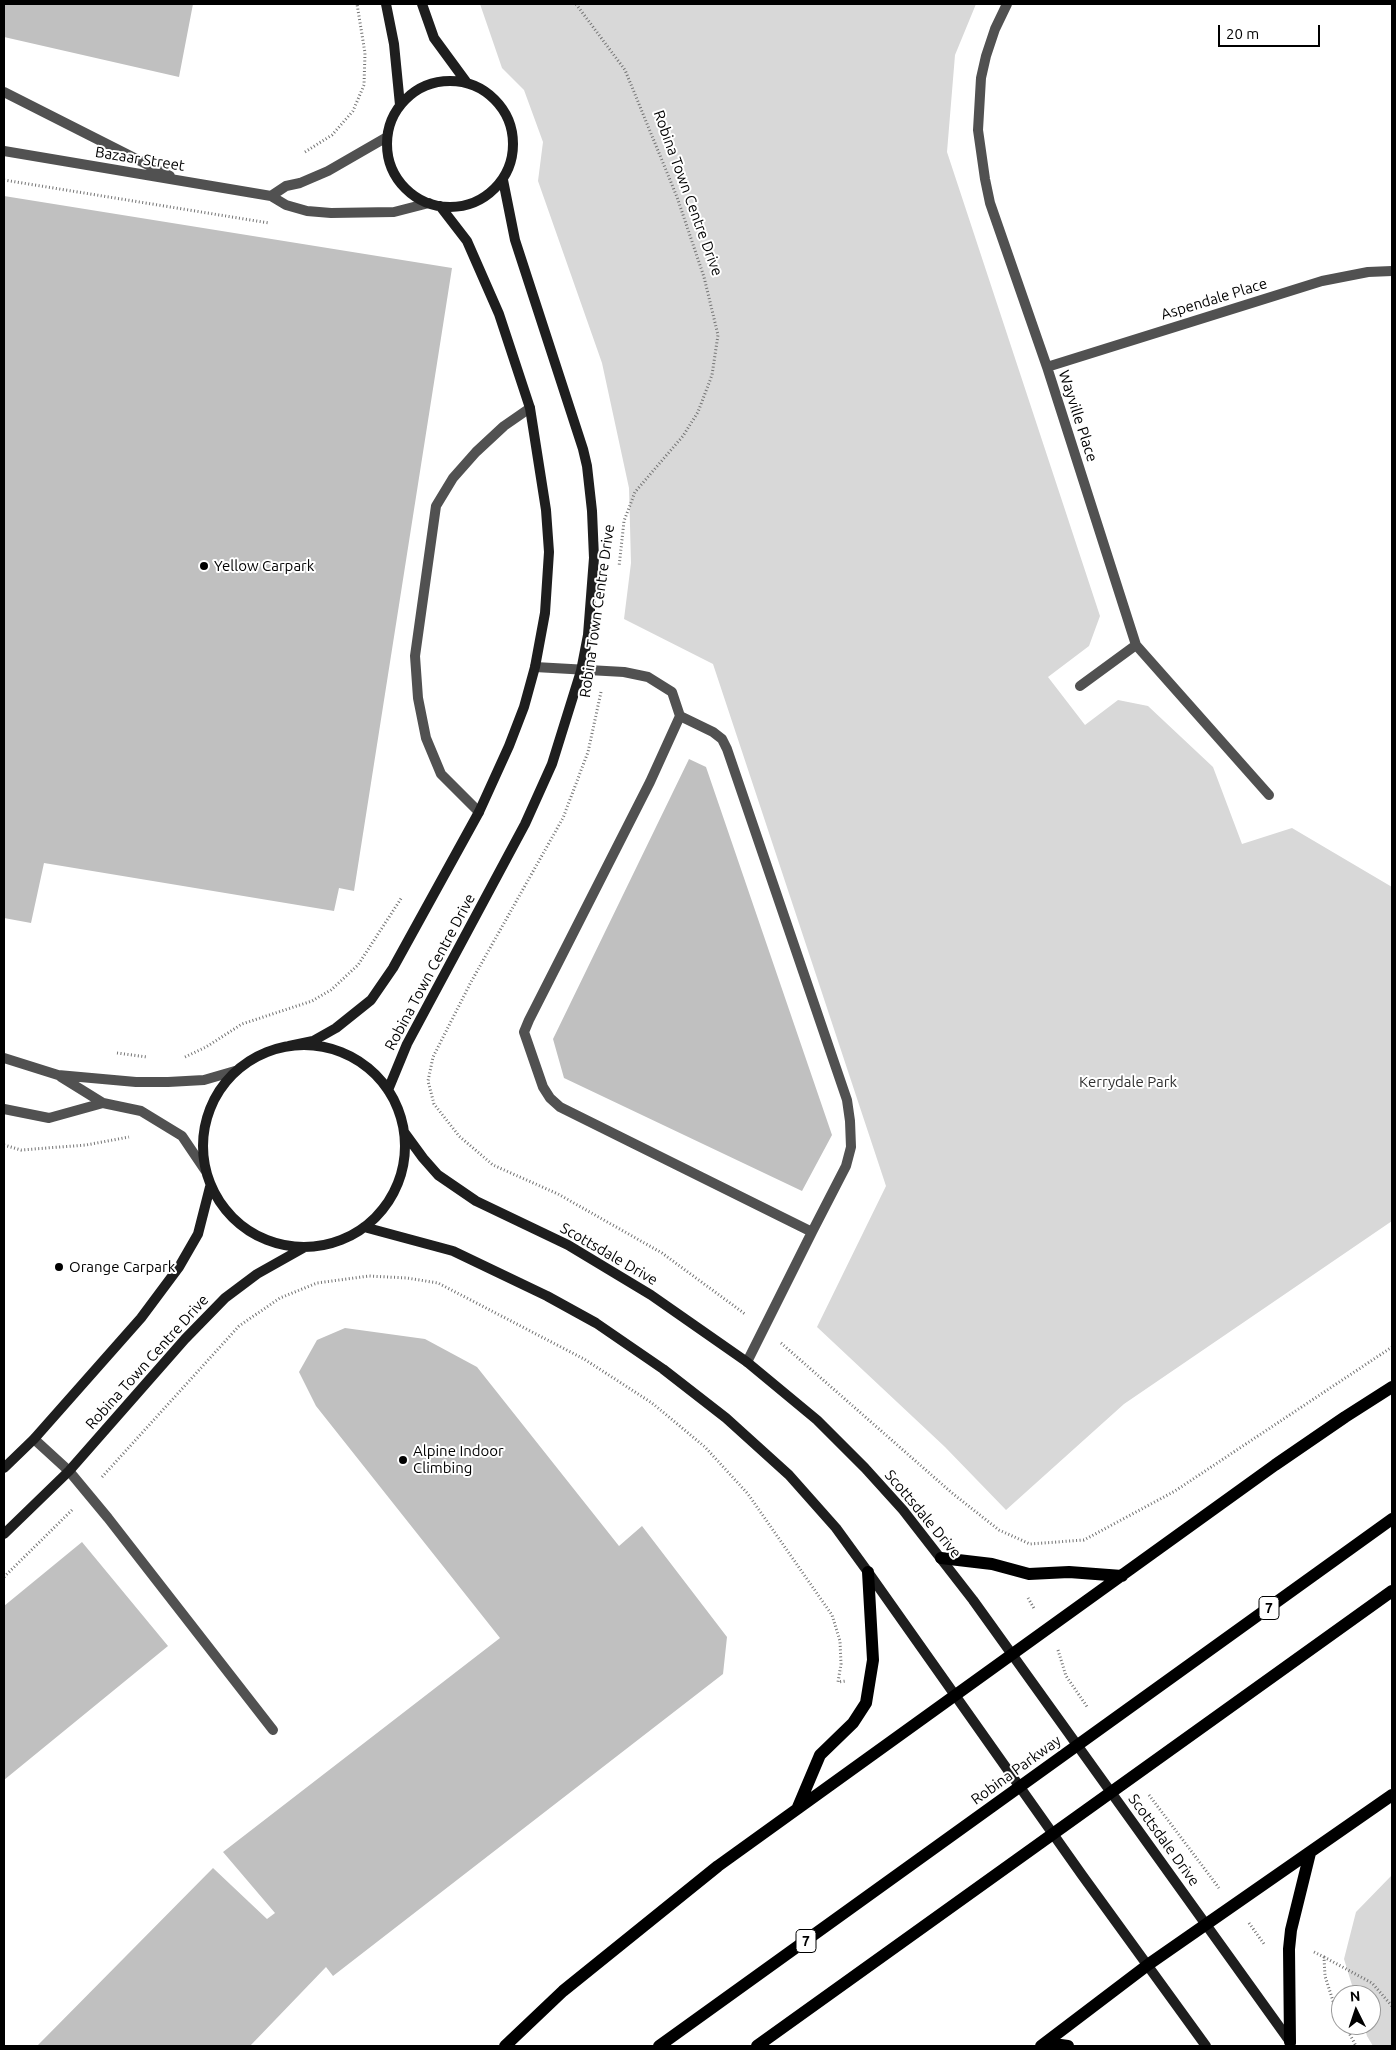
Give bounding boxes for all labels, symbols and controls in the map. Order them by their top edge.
scale bar [1221,15,1324,47]
text: 20 m [1226,25,1259,42]
street label: Robina Town Centre Drive [650,108,726,278]
street label: Bazaar Street [94,143,186,175]
street label: Aspendale Place [1159,274,1269,324]
street label: Wayville Place [1055,368,1101,464]
street label: Robina Town Centre Drive [576,523,618,699]
place label: Yellow Carpark [214,557,314,575]
marker: Yellow Carpark [198,560,210,572]
street label: Robina Town Centre Drive [381,891,479,1053]
park label: Kerrydale Park [1079,1073,1177,1091]
street label: Scottsdale Drive [557,1219,661,1289]
place label: Orange Carpark [69,1258,175,1276]
marker: Orange Carpark [53,1261,65,1273]
street label: Robina Town Centre Drive [82,1291,212,1433]
place label: Alpine Indoor Climbing [413,1442,504,1477]
marker: Alpine Indoor Climbing [397,1454,409,1466]
street label: Scottsdale Drive [881,1466,965,1562]
road number: 7 [1259,1596,1279,1620]
street label: Robina Parkway [968,1731,1064,1809]
street label: Scottsdale Drive [1125,1790,1203,1890]
road number: 7 [796,1930,816,1952]
north arrow [1331,1985,1381,2035]
text: N [1349,1988,1361,2004]

